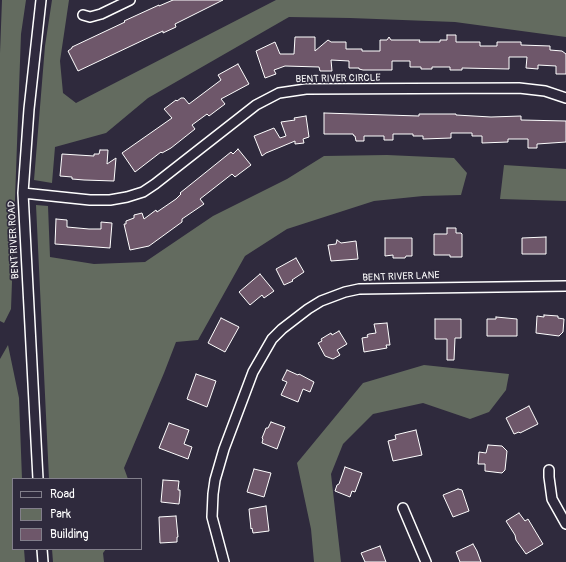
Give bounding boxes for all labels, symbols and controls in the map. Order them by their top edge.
street label: BENT RIVER CIRCLE [295,72,381,86]
street label: BENT RIVER ROAD [6,201,22,279]
street label: BENT RIVER LANE [362,270,440,284]
legend [12,478,142,550]
text: Road [50,487,75,502]
text: Park [50,507,71,522]
text: Building [50,527,89,542]

